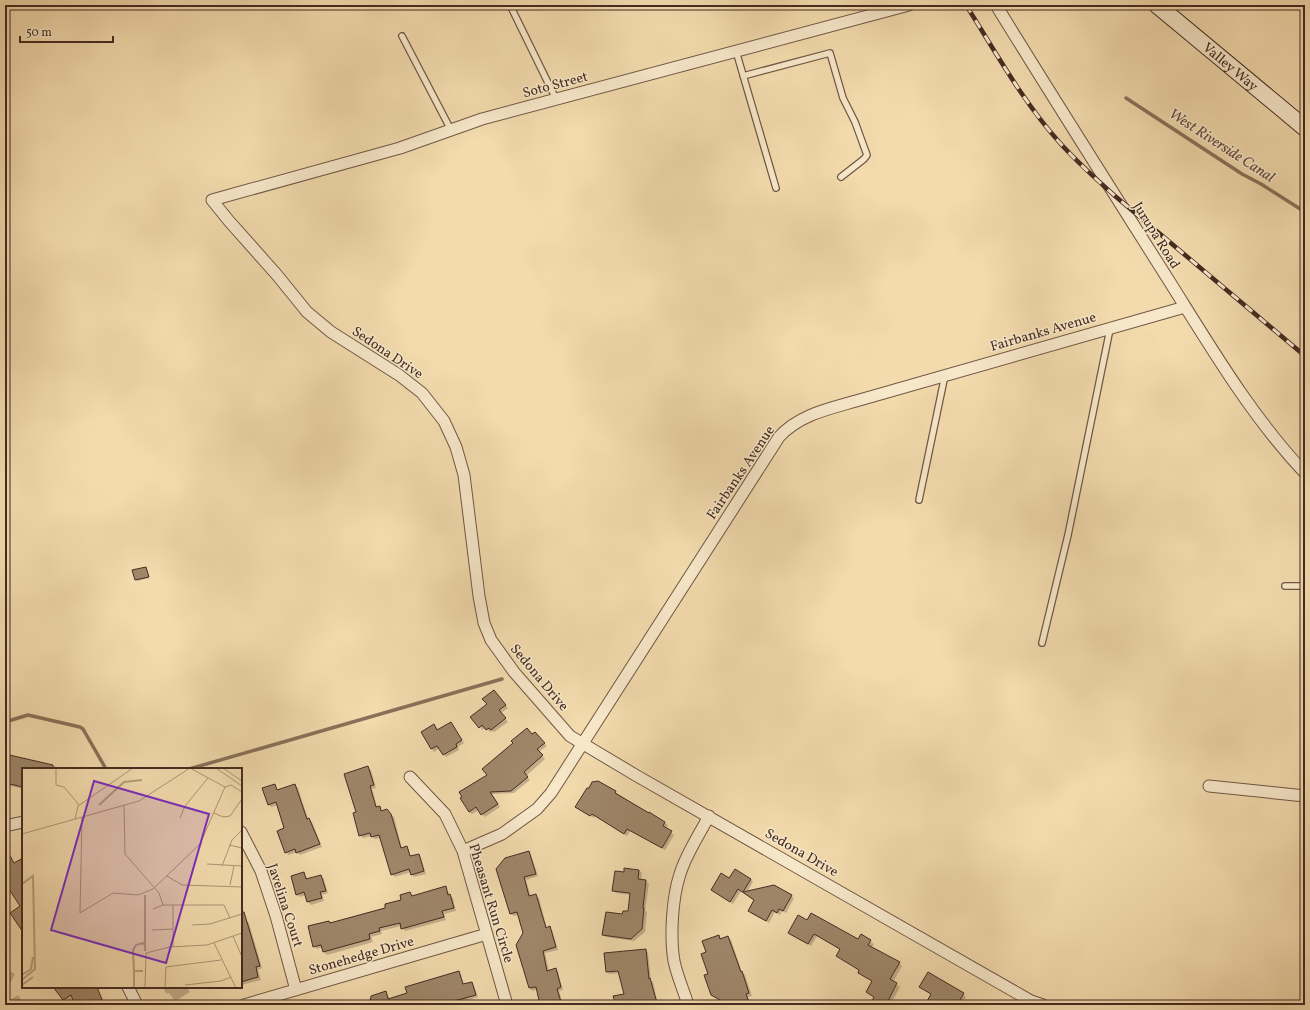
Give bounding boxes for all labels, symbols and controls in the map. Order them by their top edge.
scale bar [20,18,113,44]
text: 50 m [26,25,52,41]
street label: Valley Way [1198,39,1262,96]
street label: Soto Street [521,68,590,103]
water label: West Riverside Canal [1164,104,1278,189]
street label: Jurupa Road [1128,199,1184,273]
street label: Fairbanks Avenue [988,308,1099,357]
street label: Sedona Drive [348,322,427,384]
street label: Fairbanks Avenue [703,422,780,524]
street label: Sedona Drive [505,640,573,716]
inset map [22,768,242,988]
street label: Sedona Drive [761,825,842,882]
street label: Pheasant Run Circle [463,842,518,966]
street label: Javelina Court [262,861,307,950]
street label: Stonehedge Drive [307,932,417,981]

